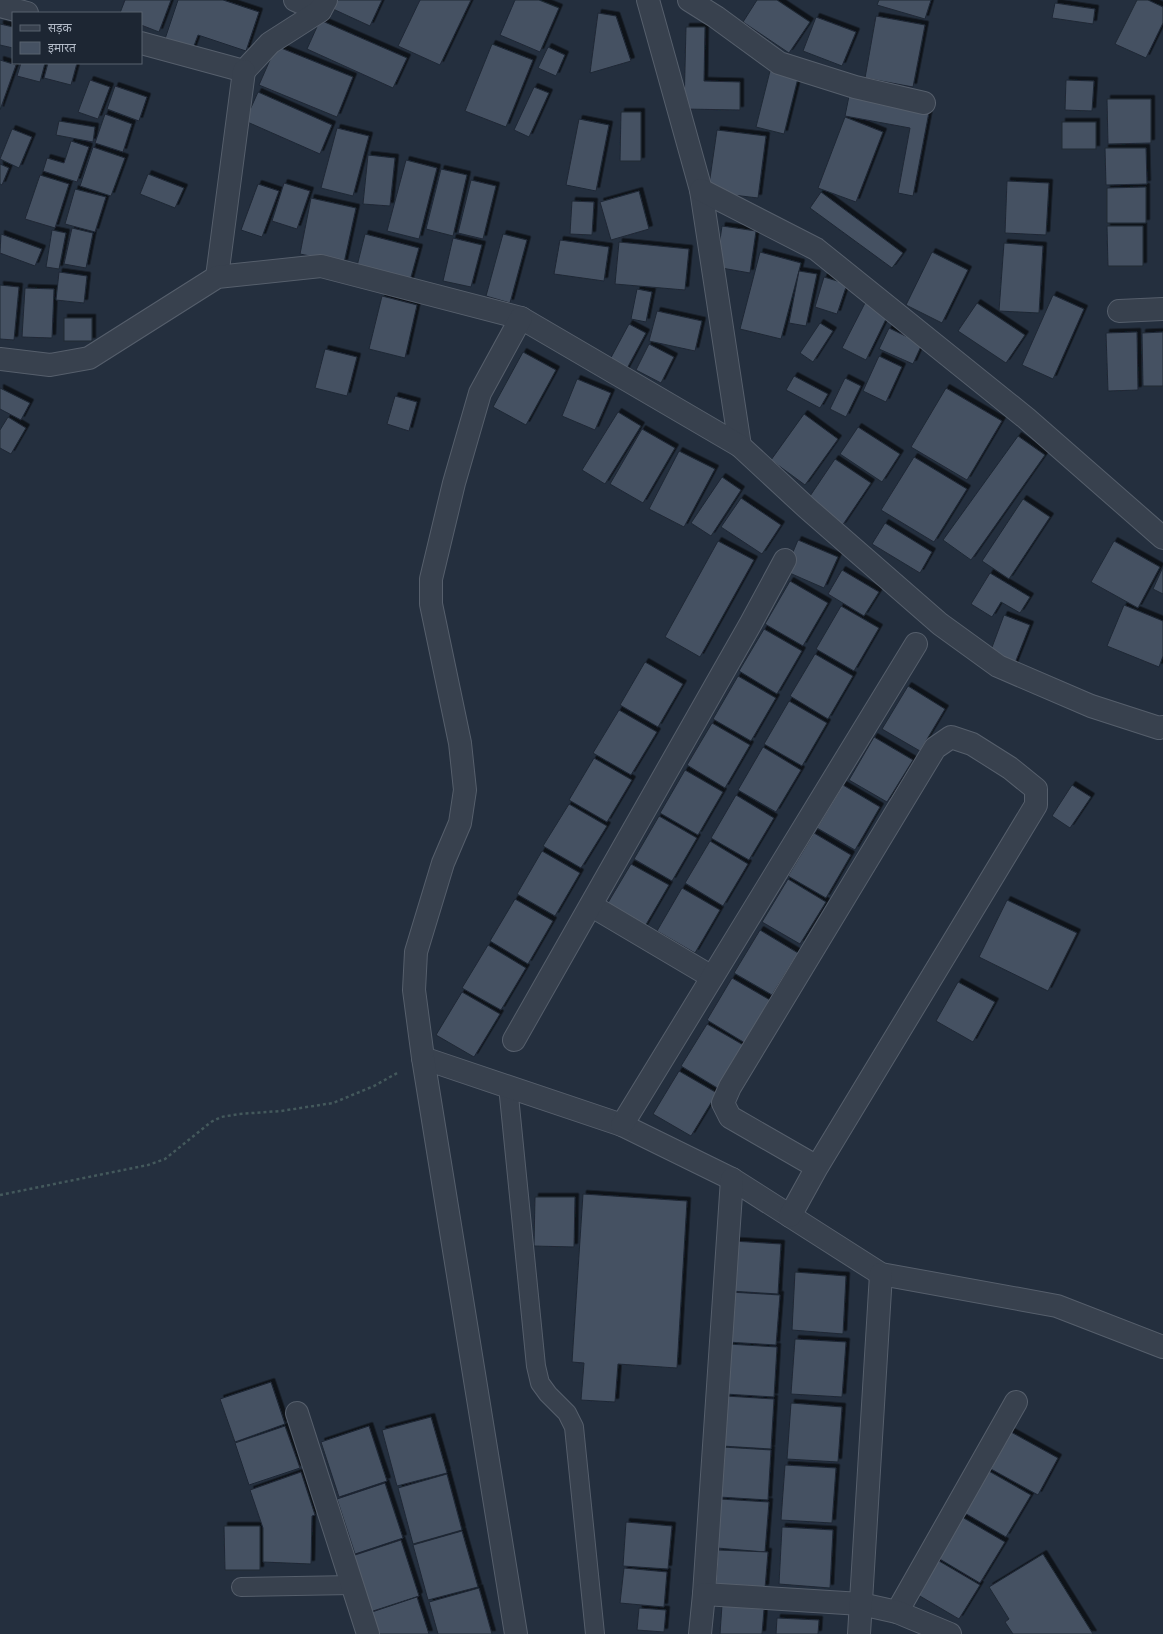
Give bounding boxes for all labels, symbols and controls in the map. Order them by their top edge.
legend [12,12,142,64]
text: सड़क [48,18,73,37]
text: इमारत [48,38,77,57]

